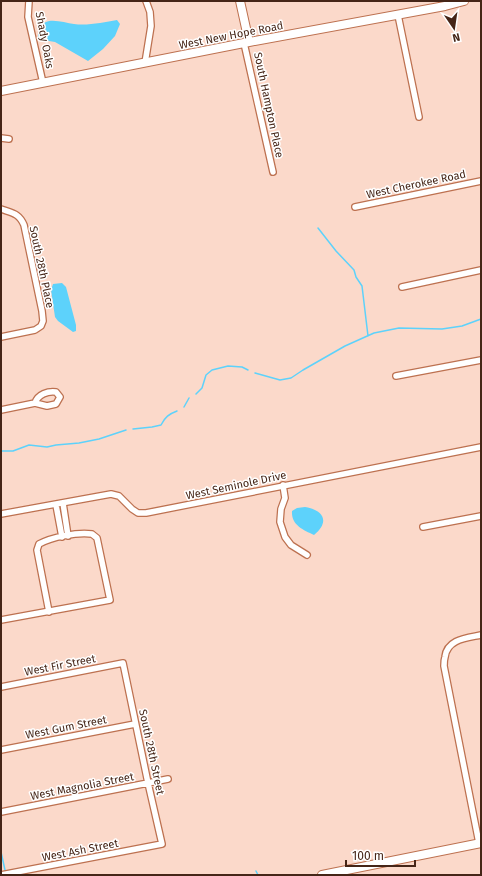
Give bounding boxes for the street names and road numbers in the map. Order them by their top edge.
street label: Shady Oaks [33,11,56,70]
street label: West New Hope Road [178,19,284,52]
street label: South Hampton Place [251,51,286,159]
street label: West Cherokee Road [365,168,467,201]
street label: South 28th Place [26,225,57,309]
street label: West Seminole Drive [185,469,287,502]
street label: West Fir Street [23,652,97,679]
street label: South 28th Street [136,708,167,796]
street label: West Gum Street [24,713,108,742]
street label: West Magnolia Street [29,770,135,803]
street label: West Ash Street [41,837,119,864]

